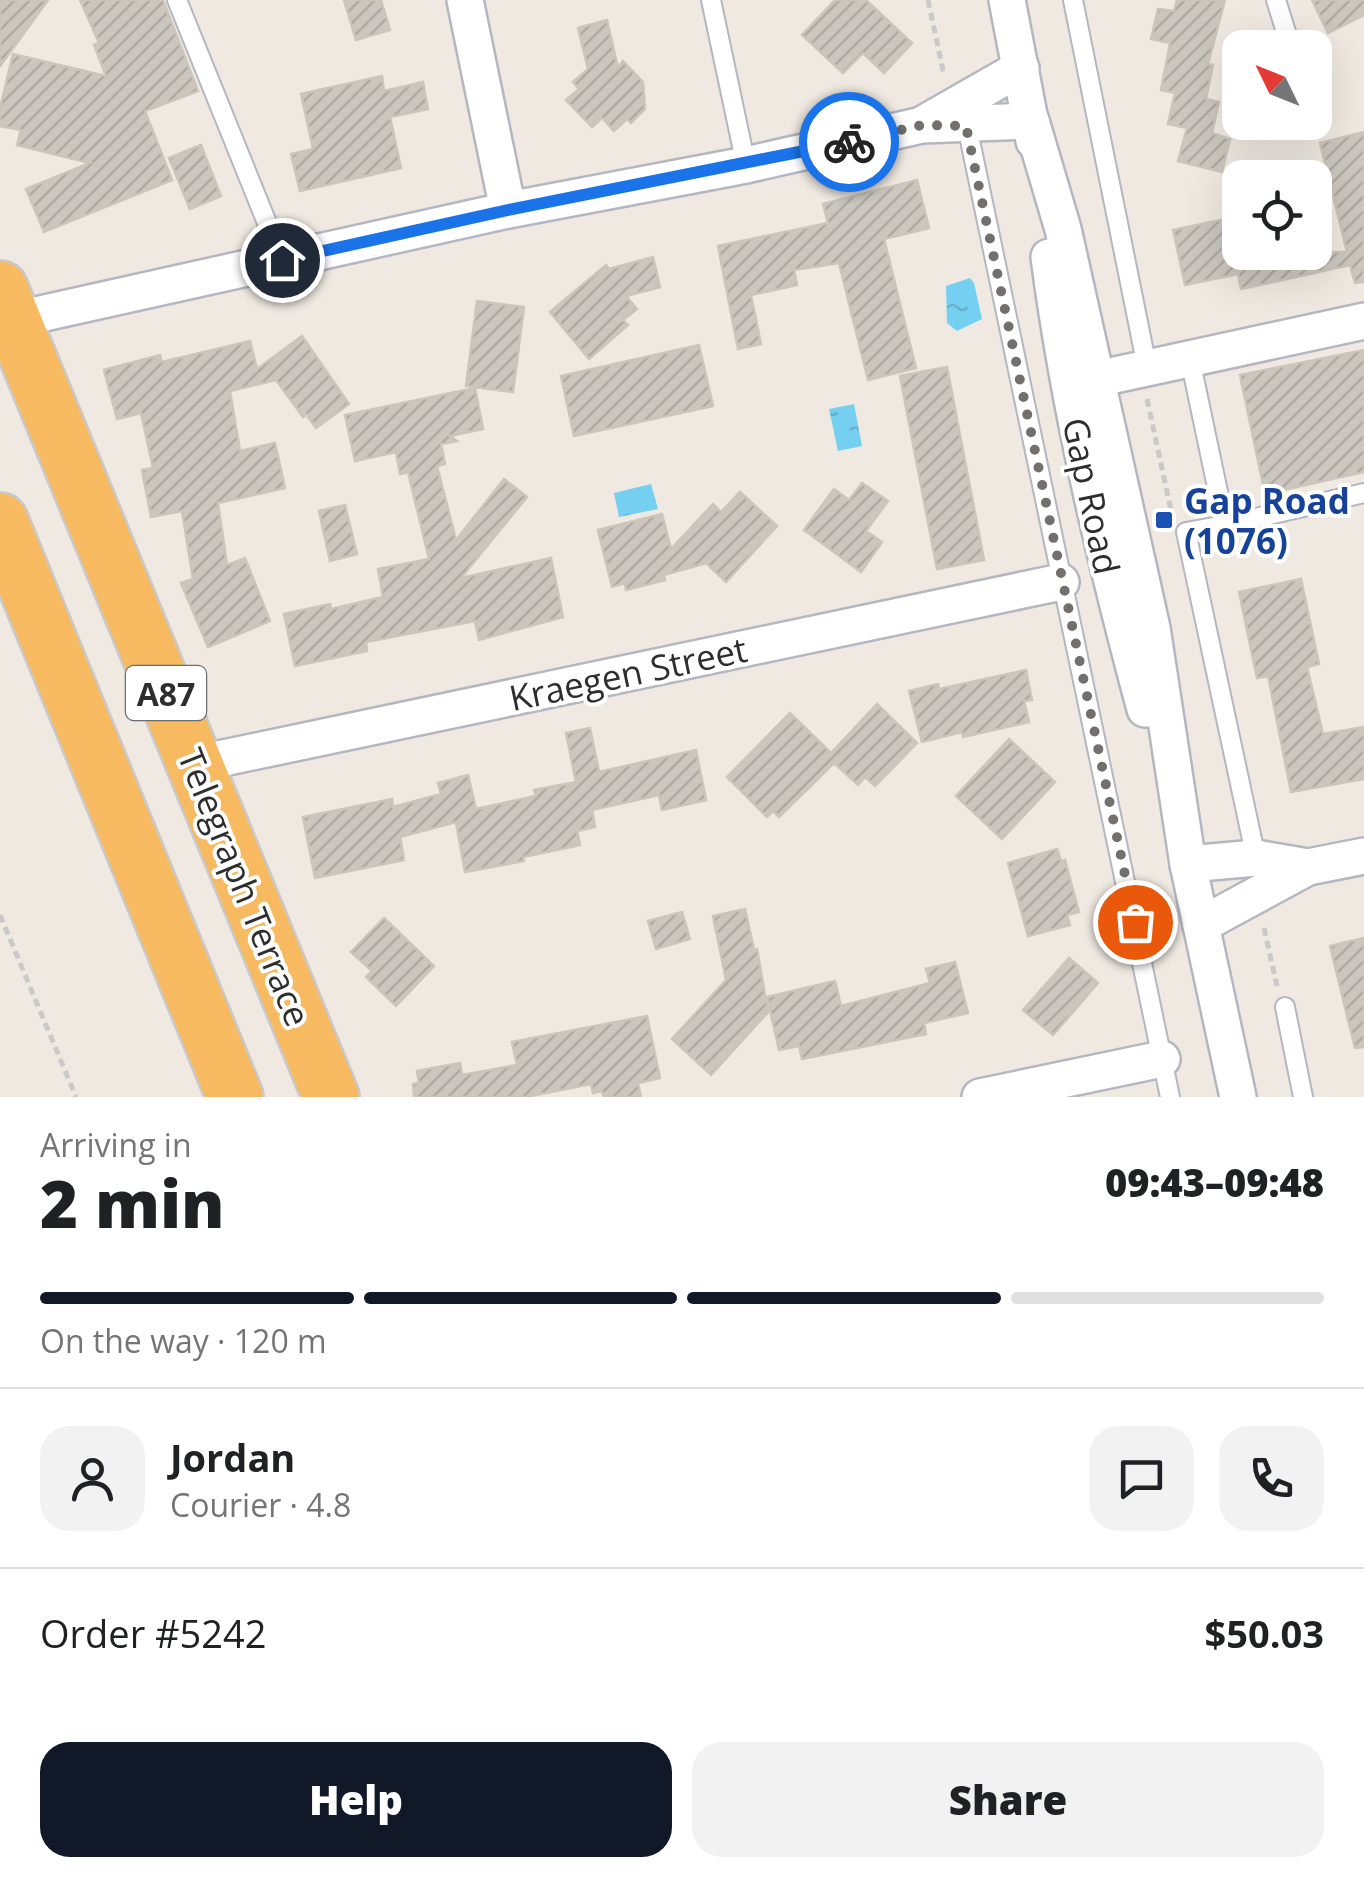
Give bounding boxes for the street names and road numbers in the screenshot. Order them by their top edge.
street label: Gap Road [1052,413,1132,579]
street label: Kraegen Street [505,625,751,721]
road number: A87 [126,666,206,720]
street label: Telegraph Terrace [168,741,322,1033]

